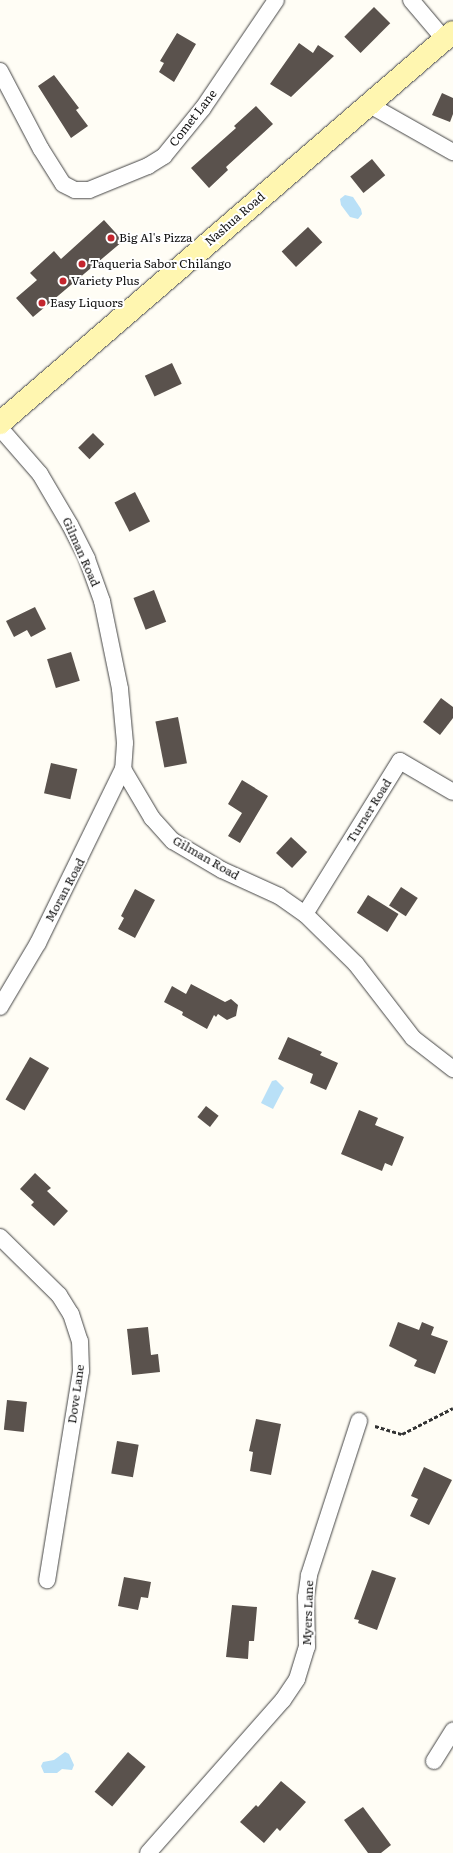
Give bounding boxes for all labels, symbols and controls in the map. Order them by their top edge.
street label: Comet Lane [166,87,220,149]
street label: Nashua Road [202,189,268,249]
place label: Big Al's Pizza [119,231,192,245]
marker: Big Al's Pizza [106,233,116,243]
place label: Taqueria Sabor Chilango [90,257,231,271]
marker: Taqueria Sabor Chilango [77,259,87,269]
place label: Variety Plus [71,274,139,288]
marker: Variety Plus [58,276,68,286]
place label: Easy Liquors [50,296,123,310]
marker: Easy Liquors [37,298,47,308]
street label: Gilman Road [59,515,103,589]
street label: Turner Road [344,776,394,846]
street label: Gilman Road [170,833,242,883]
street label: Moran Road [42,856,88,924]
street label: Dove Lane [65,1364,87,1424]
street label: Myers Lane [300,1580,316,1646]

